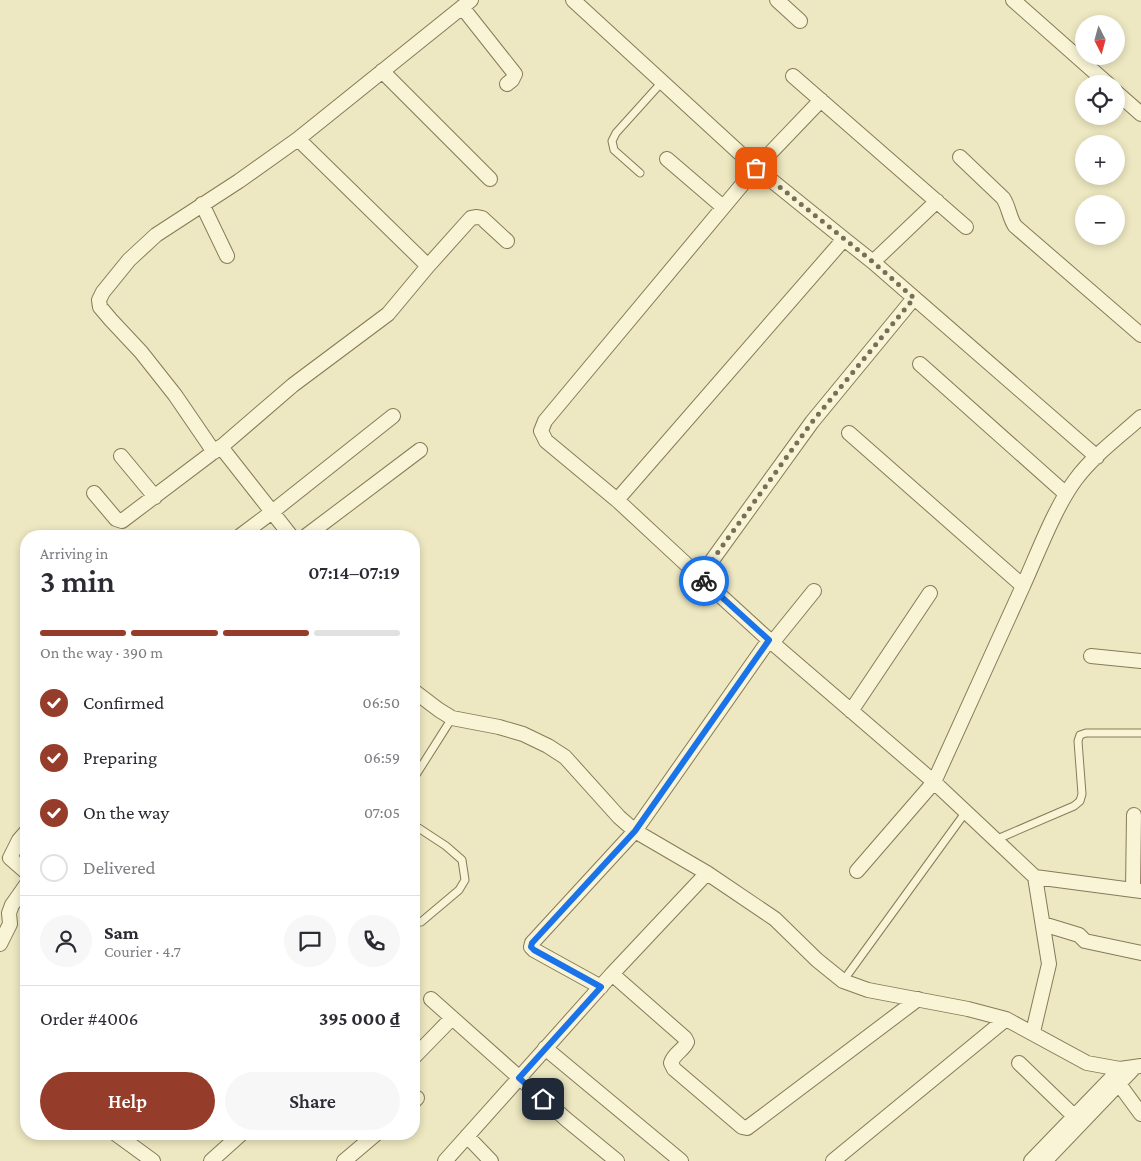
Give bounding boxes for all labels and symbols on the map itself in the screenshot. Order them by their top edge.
north arrow [1075,15,1125,65]
pin [735,147,777,189]
courier [679,556,729,606]
pin [522,1078,564,1120]

